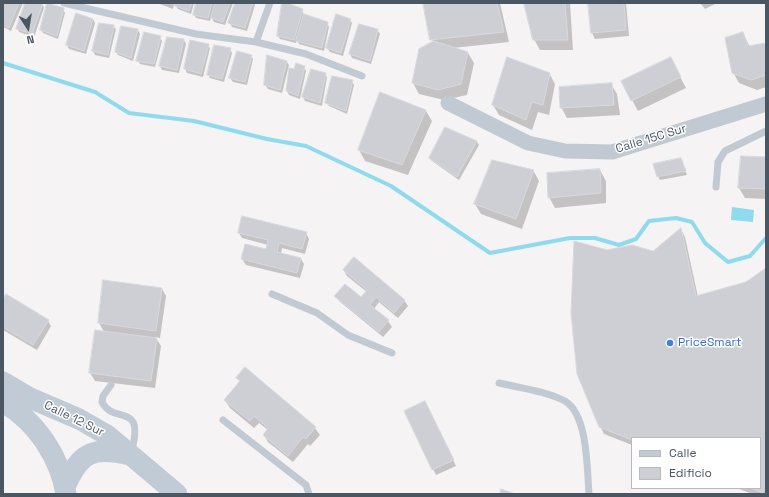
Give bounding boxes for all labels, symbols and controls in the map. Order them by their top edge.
north arrow [8,8,48,48]
text: N [25,32,36,47]
street label: Calle 15C Sur [614,121,688,157]
place label: PriceSmart [678,336,742,350]
marker: PriceSmart [665,338,675,348]
street label: Calle 12 Sur [42,398,106,440]
legend [631,437,761,489]
text: Calle [669,445,697,461]
text: Edificio [669,465,712,481]

